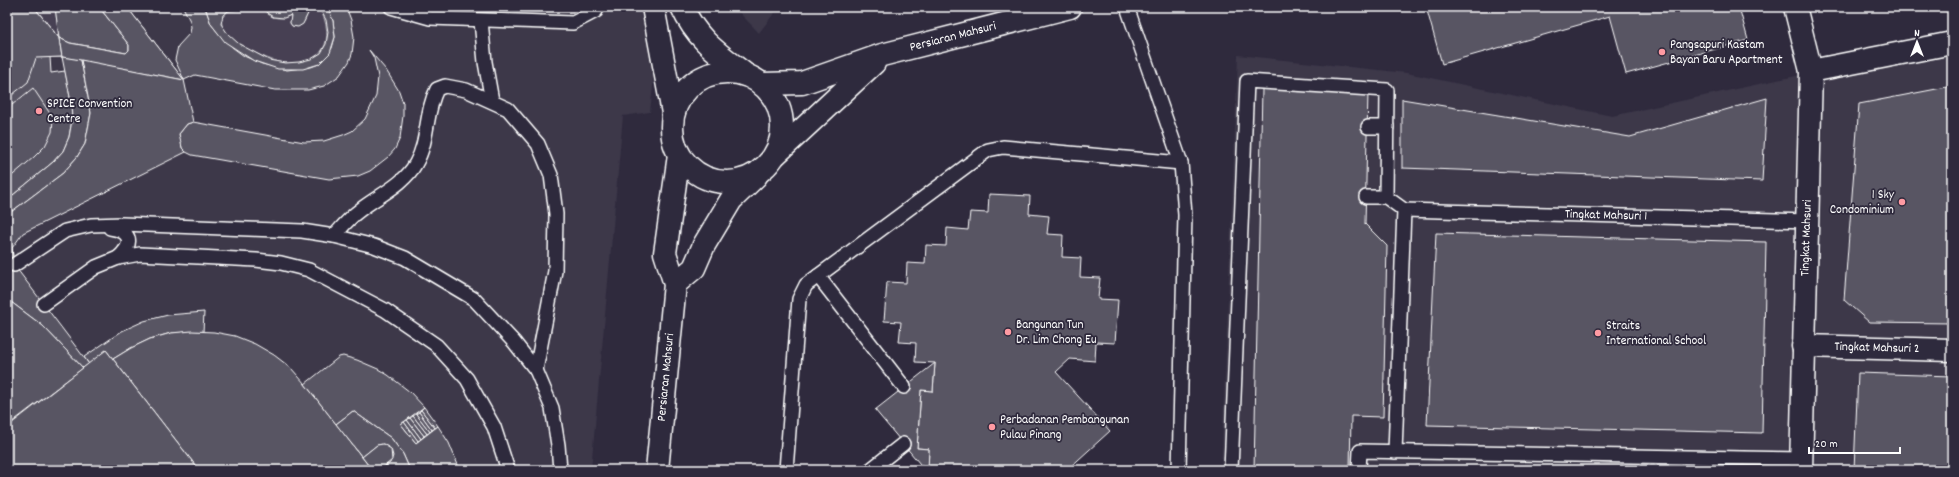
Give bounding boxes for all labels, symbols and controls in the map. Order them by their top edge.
street label: Persiaran Mahsuri [908,17,999,57]
north arrow [1897,22,1937,62]
text: N [1914,26,1920,42]
place label: Pangsapuri Kastam Bayan Baru Apartment [1670,36,1783,70]
marker: Pangsapuri Kastam Bayan Baru Apartment [1657,47,1667,57]
place label: SPICE Convention Centre [47,95,132,129]
marker: SPICE Convention Centre [34,106,44,116]
place label: 1 Sky Condominium [1830,186,1895,220]
marker: 1 Sky Condominium [1897,197,1907,207]
street label: Tingkat Mahsuri [1796,199,1818,277]
street label: Tingkat Mahsuri 1 [1564,205,1647,226]
place label: Bangunan Tun Dr. Lim Chong Eu [1016,316,1097,350]
place label: Straits International School [1606,317,1706,351]
marker: Bangunan Tun Dr. Lim Chong Eu [1003,327,1013,337]
marker: Straits International School [1593,328,1603,338]
street label: Persiaran Mahsuri [652,332,680,422]
street label: Tingkat Mahsuri 2 [1834,337,1920,359]
place label: Perbadanan Pembangunan Pulau Pinang [1000,411,1129,445]
marker: Perbadanan Pembangunan Pulau Pinang [987,422,997,432]
scale bar [1809,429,1900,455]
text: 20 m [1815,436,1838,453]

